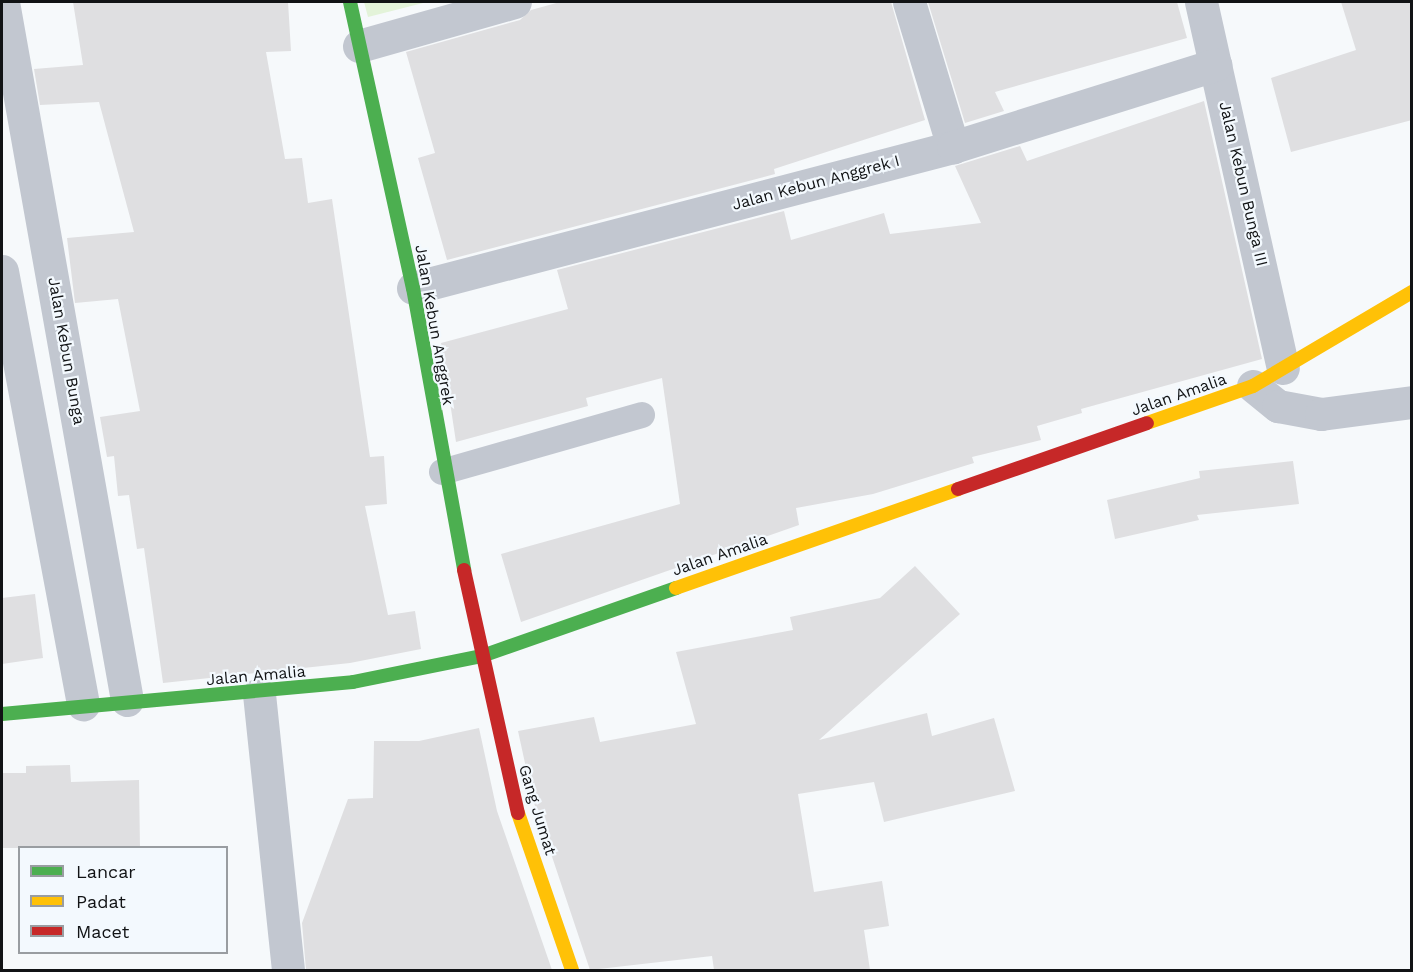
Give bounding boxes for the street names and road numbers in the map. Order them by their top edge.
street label: Jalan Kebun Bunga III [1215,100,1271,268]
street label: Jalan Kebun Anggrek I [730,151,902,215]
street label: Jalan Kebun Anggrek [410,243,458,407]
street label: Jalan Kebun Bunga [44,276,88,426]
street label: Jalan Amalia [1129,370,1229,420]
street label: Jalan Amalia [670,530,770,580]
street label: Jalan Amalia [205,662,307,690]
street label: Gang Jumat [514,762,560,858]

